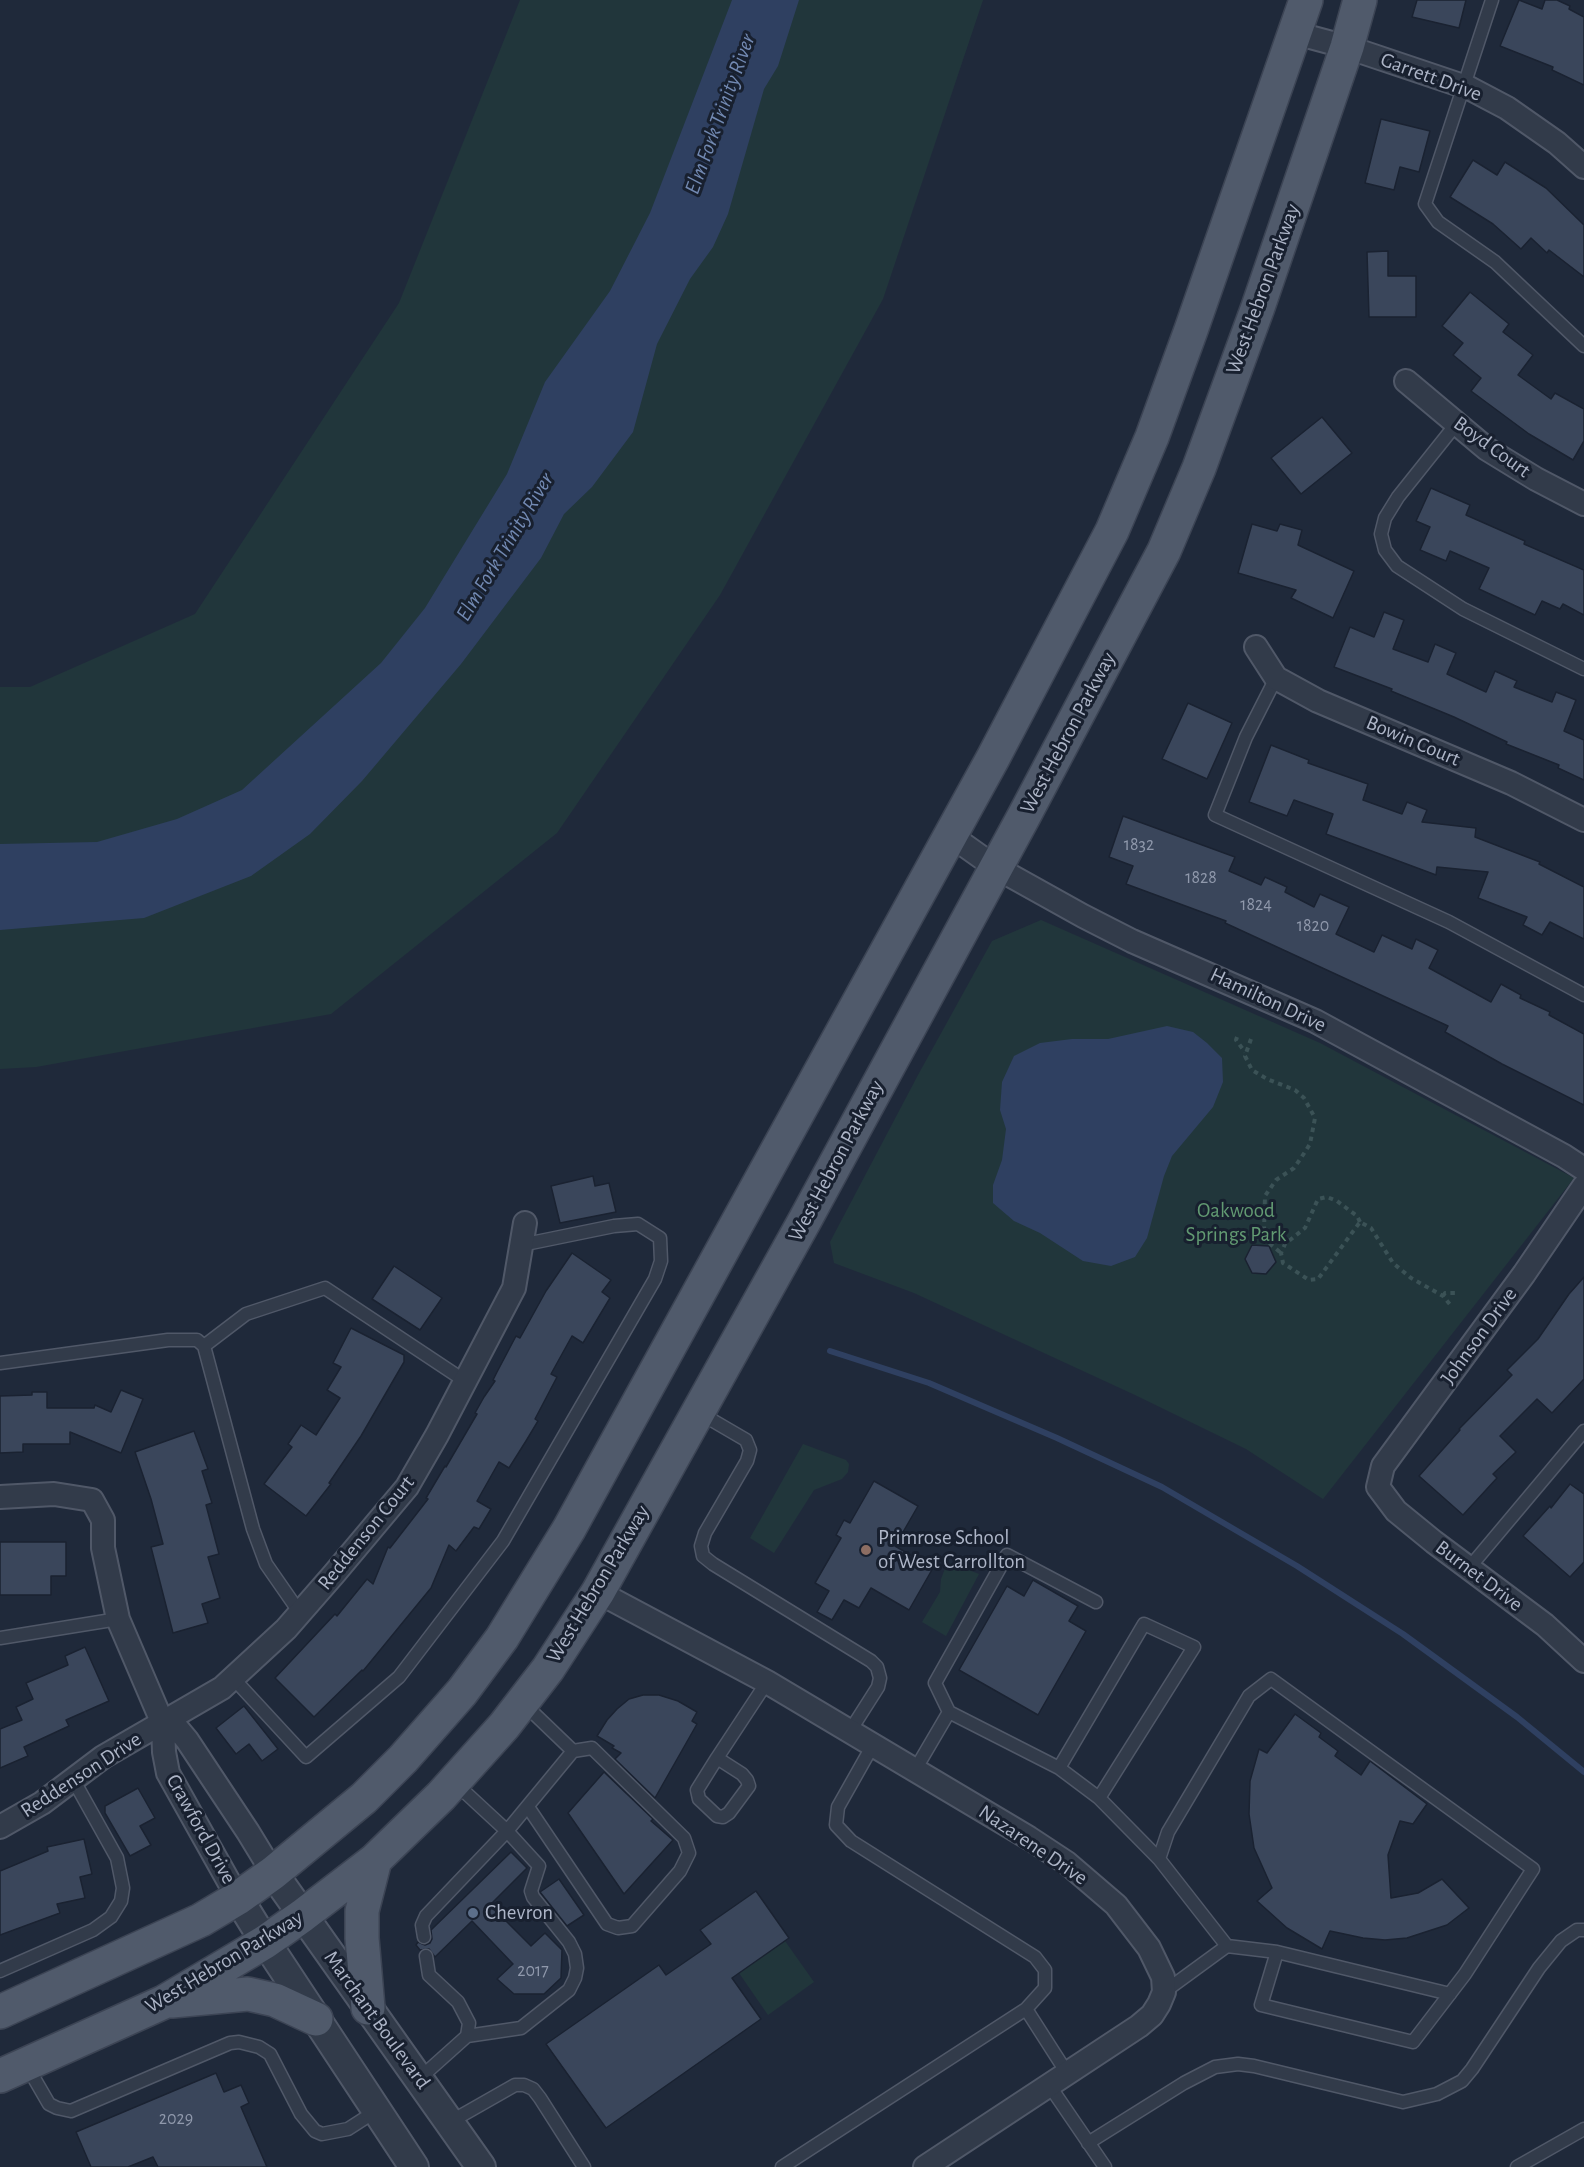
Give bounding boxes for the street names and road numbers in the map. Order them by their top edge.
street label: Garrett Drive [1377,47,1485,107]
street label: West Hebron Parkway [1221,200,1305,378]
street label: Boyd Court [1449,411,1535,483]
street label: West Hebron Parkway [1015,648,1121,818]
street label: Bowin Court [1362,710,1464,772]
street label: Hamilton Drive [1206,962,1330,1038]
street label: West Hebron Parkway [783,1076,889,1246]
street label: Johnson Drive [1435,1283,1523,1389]
street label: Reddenson Court [312,1471,420,1595]
street label: West Hebron Parkway [541,1501,655,1667]
street label: Burnet Drive [1430,1535,1528,1617]
street label: Reddenson Drive [16,1727,146,1823]
street label: Crawford Drive [161,1770,241,1888]
street label: Nazarene Drive [974,1799,1092,1891]
street label: West Hebron Parkway [141,1905,307,2019]
street label: Marchant Boulevard [318,1946,436,2094]

